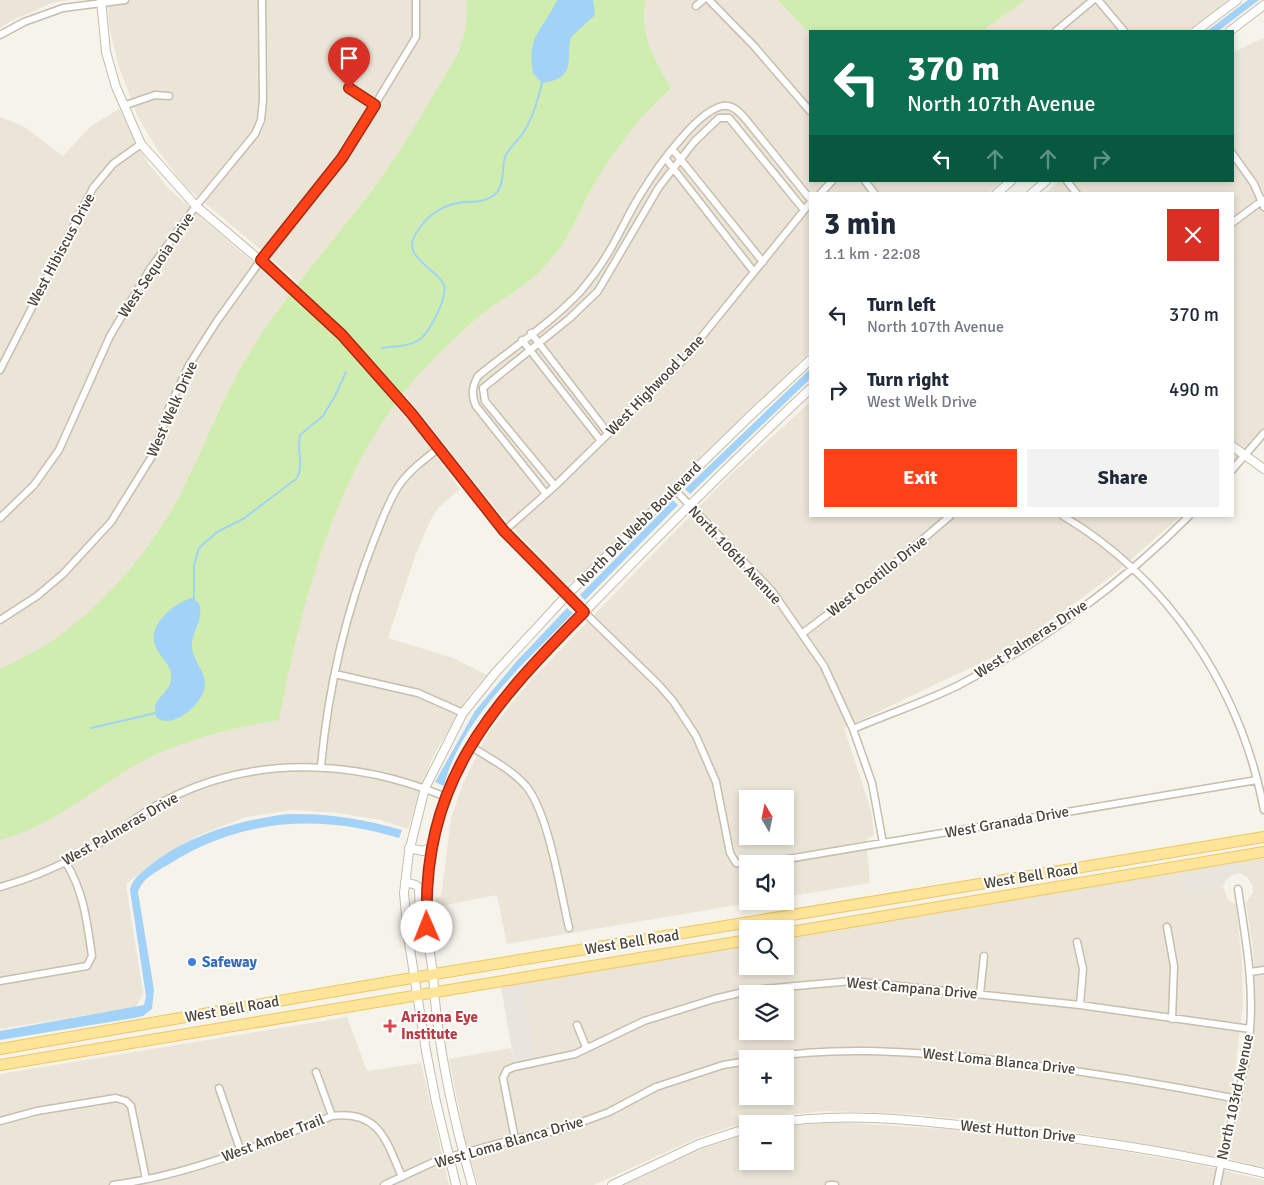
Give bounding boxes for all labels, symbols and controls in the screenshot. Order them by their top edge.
pin [328,37,370,88]
icon: arrive [335,44,363,72]
text: 370 m [907,47,1000,90]
icon: left [824,50,889,115]
text: North 107th Avenue [907,90,1095,117]
icon: left [928,145,956,173]
icon: ahead [981,145,1009,173]
icon: ahead [1034,145,1062,173]
icon: right [1087,145,1115,173]
street label: West Hibiscus Drive [23,190,99,310]
text: 3 min [824,206,896,243]
street label: West Sequoia Drive [114,209,198,321]
button: close [1167,209,1219,261]
text: 1.1 km · 22:08 [824,244,921,264]
text: Turn left [867,293,936,317]
icon: left [824,301,852,329]
text: 370 m [1169,303,1219,327]
text: North 107th Avenue [867,317,1004,337]
street label: West Highwood Lane [602,331,708,439]
street label: West Welk Drive [143,358,201,460]
text: Turn right [867,368,949,392]
icon: right [824,376,852,404]
text: 490 m [1169,378,1219,402]
text: West Welk Drive [867,392,977,412]
button: Exit [824,449,1017,507]
button: Share [1027,449,1219,507]
street label: North Del Webb Boulevard [573,458,705,590]
street label: North 106th Avenue [685,502,785,608]
street label: West Ocotillo Drive [823,531,931,621]
street label: West Palmeras Drive [971,596,1091,682]
street label: West Palmeras Drive [59,788,181,870]
north arrow [739,790,794,845]
map controls [739,790,794,1170]
street label: West Granada Drive [944,802,1070,842]
button: sound [739,855,794,910]
street label: West Bell Road [982,860,1080,892]
position arrow [400,900,452,952]
button: search [739,920,794,975]
street label: West Bell Road [583,926,681,958]
place label: Safeway [202,953,258,971]
marker: Safeway [186,956,198,968]
street label: West Campana Drive [846,973,978,1003]
button: layers [739,985,794,1040]
street label: West Bell Road [183,992,281,1026]
place label: Arizona Eye Institute [401,1008,478,1043]
marker: Arizona Eye Institute [383,1019,397,1033]
street label: North 103rd Avenue [1213,1032,1257,1162]
street label: West Loma Blanca Drive [922,1044,1076,1078]
button: + [739,1050,794,1105]
street label: West Amber Trail [219,1110,327,1166]
street label: West Loma Blanca Drive [433,1112,585,1172]
button: − [739,1115,794,1170]
street label: West Hutton Drive [959,1116,1077,1146]

